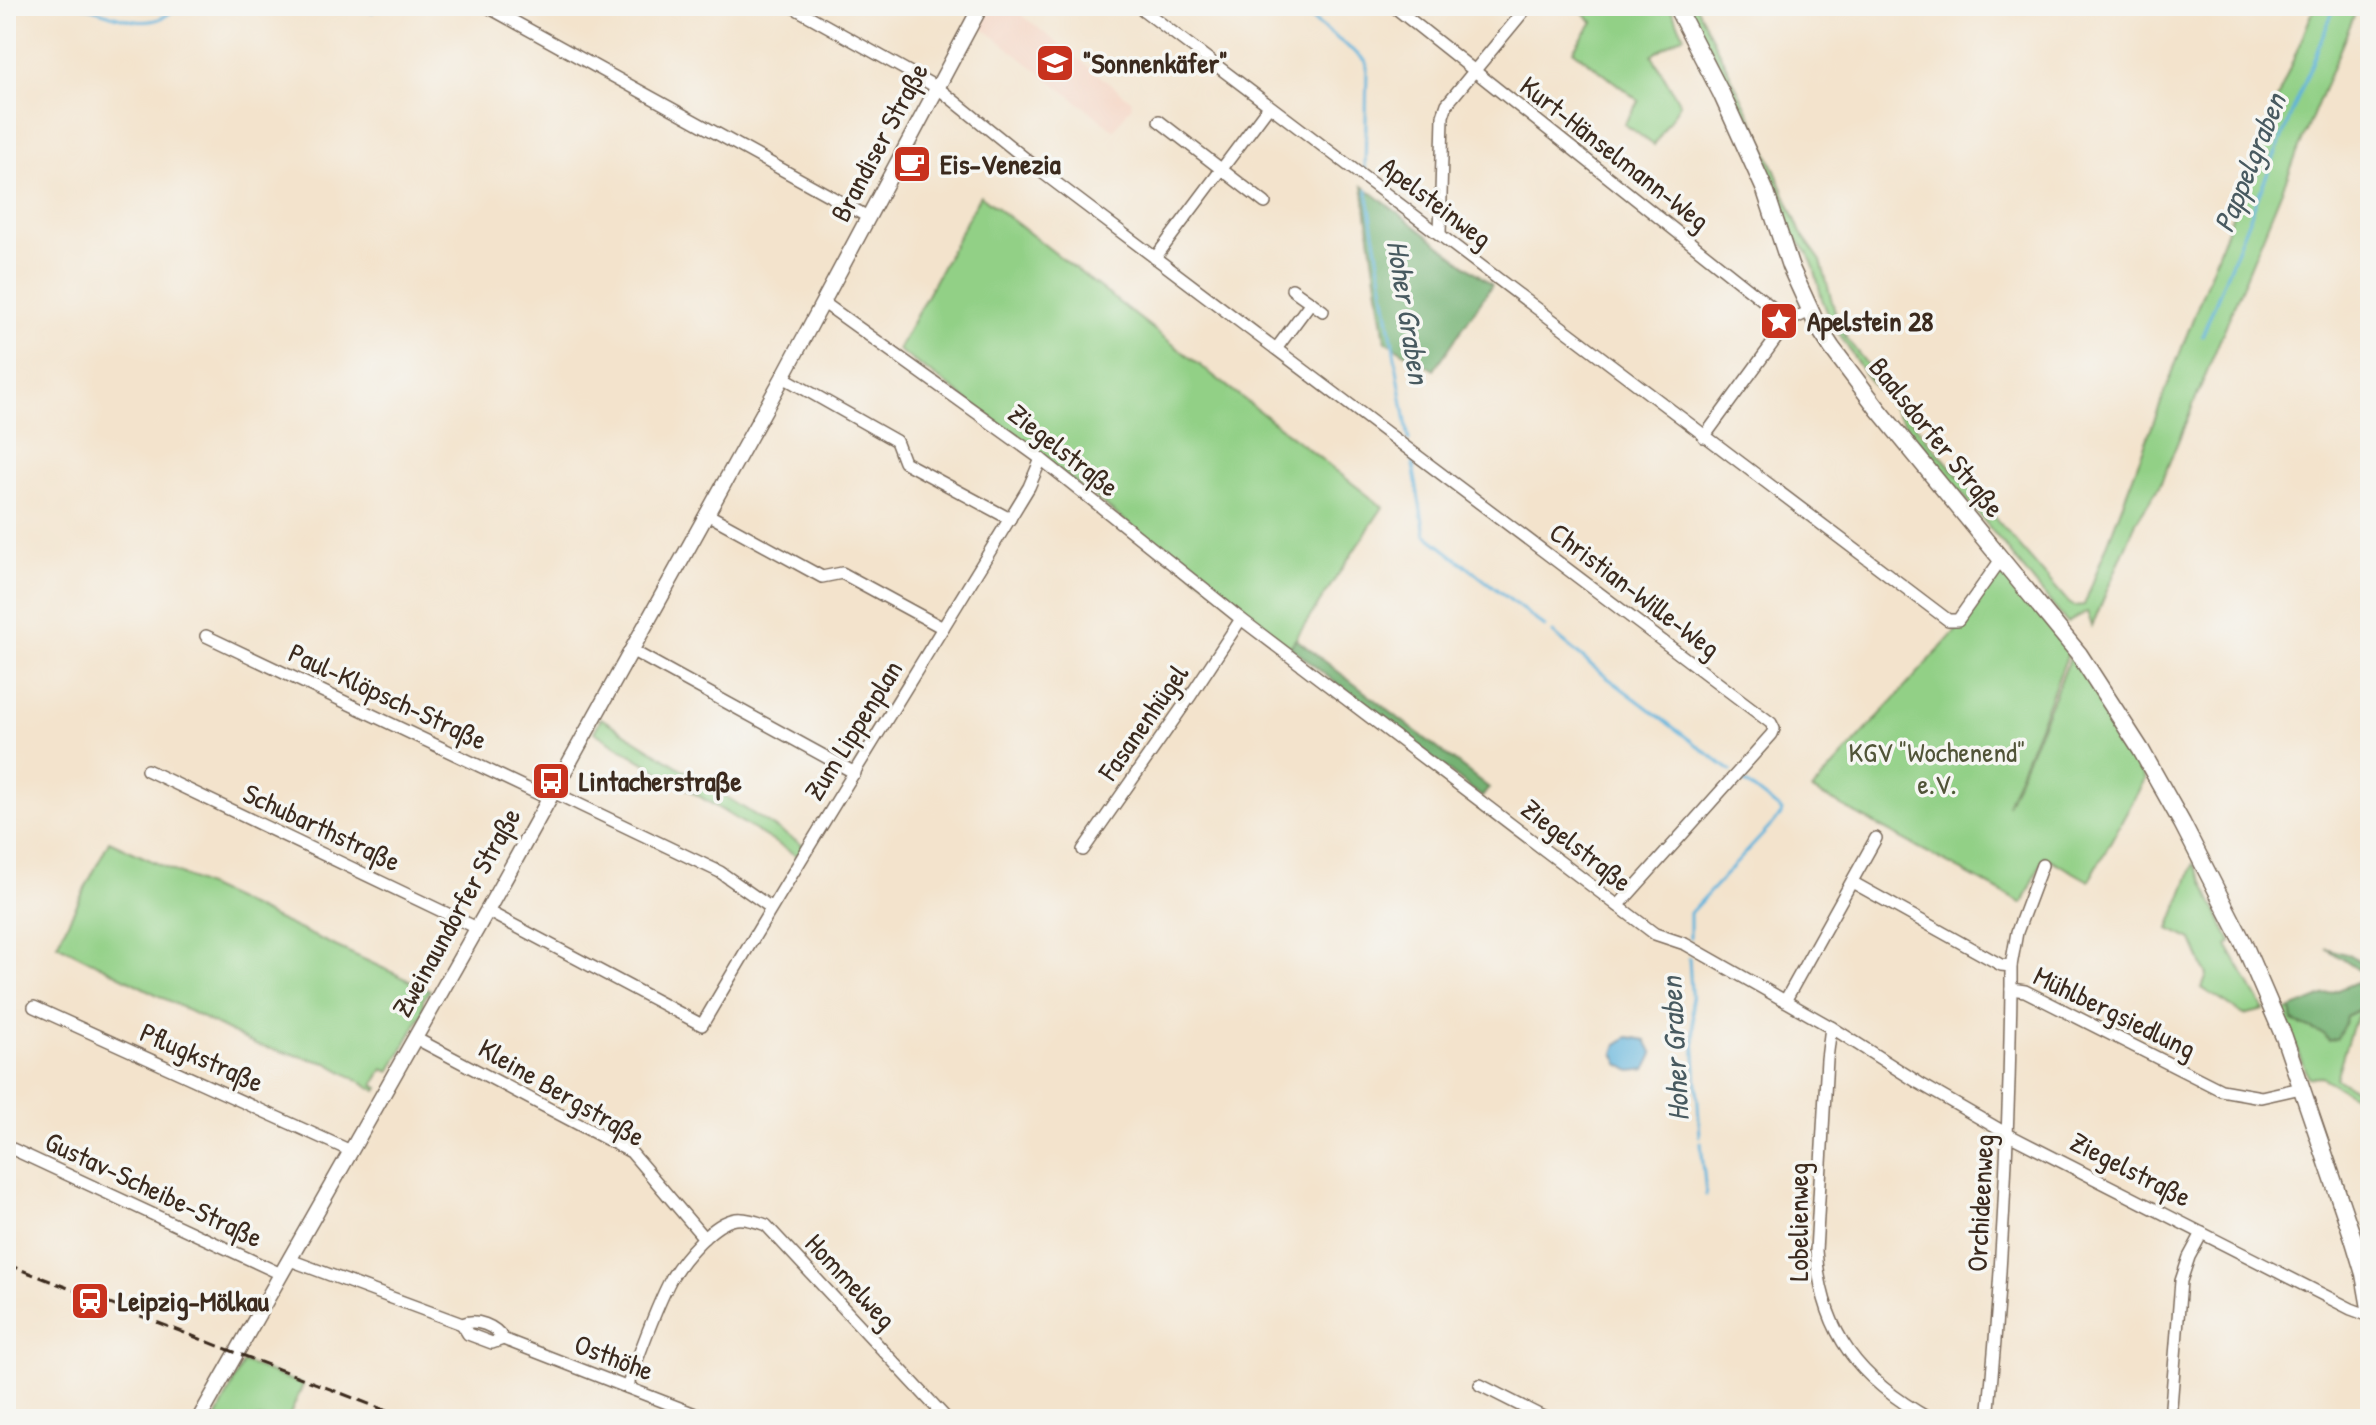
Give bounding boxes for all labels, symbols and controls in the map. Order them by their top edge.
school or university icon: "Sonnenkäfer" [1034,42,1076,84]
place label: "Sonnenkäfer" [1083,44,1228,82]
street label: Brandiser Straße [821,56,937,228]
street label: Kurt-Hänselmann-Weg [1512,67,1718,239]
water label: Pappelgraben [2203,85,2297,238]
cafe icon: Eis-Venezia [891,143,933,185]
place label: Eis-Venezia [940,145,1061,183]
street label: Apelsteinweg [1372,147,1500,257]
water label: Hoher Graben [1378,237,1440,389]
place icon: Apelstein 28 [1758,300,1800,342]
place label: Apelstein 28 [1807,302,1933,341]
street label: Baalsdorfer Straße [1861,349,2013,525]
street label: Ziegelstraße [1001,395,1127,505]
street label: Christian-Wille-Weg [1542,513,1728,667]
street label: Paul-Klöpsch-Straße [283,633,493,759]
street label: Zum Lippenplan [795,653,911,807]
street label: Fasanenhügel [1089,656,1197,788]
park label: KGV "Wochenend" e.V. [1849,733,2025,803]
bus stop icon: Lintacherstraße [530,760,572,802]
place label: Lintacherstraße [579,762,742,801]
street label: Schubarthstraße [237,774,407,880]
street label: Ziegelstraße [1514,790,1640,900]
street label: Zweinaundorfer Straße [383,801,529,1023]
street label: Mühlbergsiedlung [2028,956,2202,1068]
water label: Hoher Graben [1650,973,1698,1122]
street label: Pflugkstraße [134,1013,270,1101]
street label: Kleine Bergstraße [472,1029,652,1155]
street label: Gustav-Scheibe-Straße [39,1122,269,1256]
street label: Ziegelstraße [2064,1122,2198,1216]
street label: Orchideenweg [1957,1133,2003,1273]
street label: Lobelienweg [1779,1163,1817,1281]
street label: Hommelweg [797,1225,905,1337]
station icon: Leipzig-Mölkau [69,1280,111,1322]
place label: Leipzig-Mölkau [118,1282,270,1321]
street label: Osthöhe [569,1325,659,1389]

